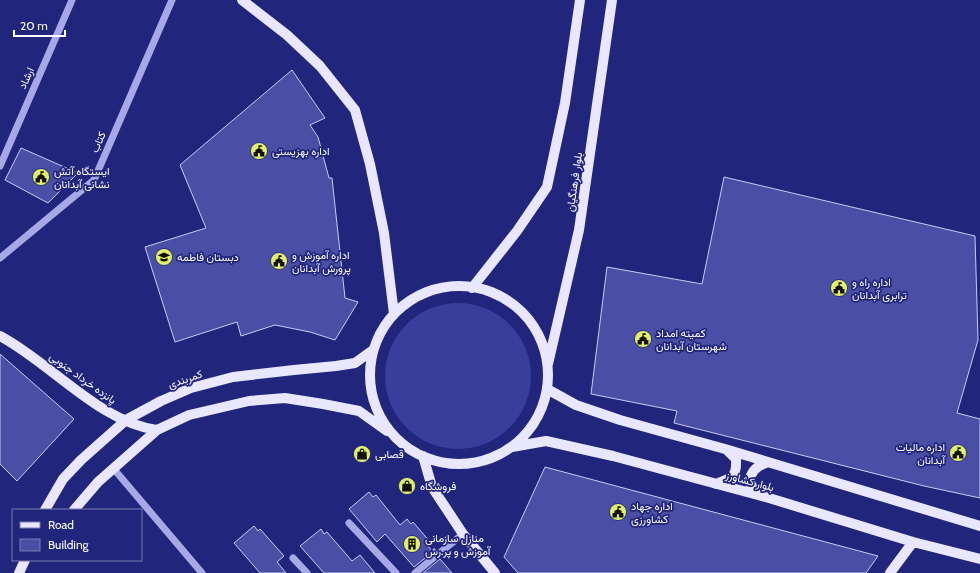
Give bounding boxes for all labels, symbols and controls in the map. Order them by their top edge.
scale bar [14,12,65,38]
text: 20 m [20,18,48,33]
street label: ارشاد [15,65,37,91]
street label: کتاب [87,129,109,155]
public building icon: اداره بهزیستی [249,141,269,161]
place label: اداره بهزیستی [272,144,330,158]
street label: بلوار فرهنگیان [563,151,585,213]
place label: ایستگاه آتش نشانی آبدانان [54,164,110,191]
public building icon: ایستگاه آتش نشانی آبدانان [31,167,51,187]
school or university icon: دبستان فاطمه [154,247,174,267]
place label: اداره آموزش و پرورش آبدانان [292,248,351,276]
place label: دبستان فاطمه [177,250,239,264]
public building icon: اداره آموزش و پرورش آبدانان [269,251,289,271]
place label: اداره راه و ترابری آبدانان [852,275,907,302]
public building icon: اداره راه و ترابری آبدانان [829,278,849,298]
place label: کمیته امداد شهرستان آبدانان [656,326,727,353]
public building icon: کمیته امداد شهرستان آبدانان [633,329,653,349]
street label: پانزده خرداد جنوبی [46,349,119,408]
street label: کمربندی [166,367,204,391]
place label: اداره مالیات آبدانان [896,440,946,467]
public building icon: اداره مالیات آبدانان [948,443,968,463]
shop icon: قصابی [352,444,372,464]
place label: قصابی [375,447,404,461]
street label: بلوار کشاورز [723,468,776,494]
shop icon: فروشگاه [397,476,417,496]
place label: فروشگاه [420,479,456,493]
place label: اداره جهاد کشاورزی [631,499,673,526]
public building icon: اداره جهاد کشاورزی [608,502,628,522]
legend [12,509,142,561]
text: Road [48,517,74,532]
place label: منازل سازمانی آموزش و پر.رش [425,531,492,559]
building icon: منازل سازمانی آموزش و پر.رش [402,534,422,554]
text: Building [48,537,90,552]

